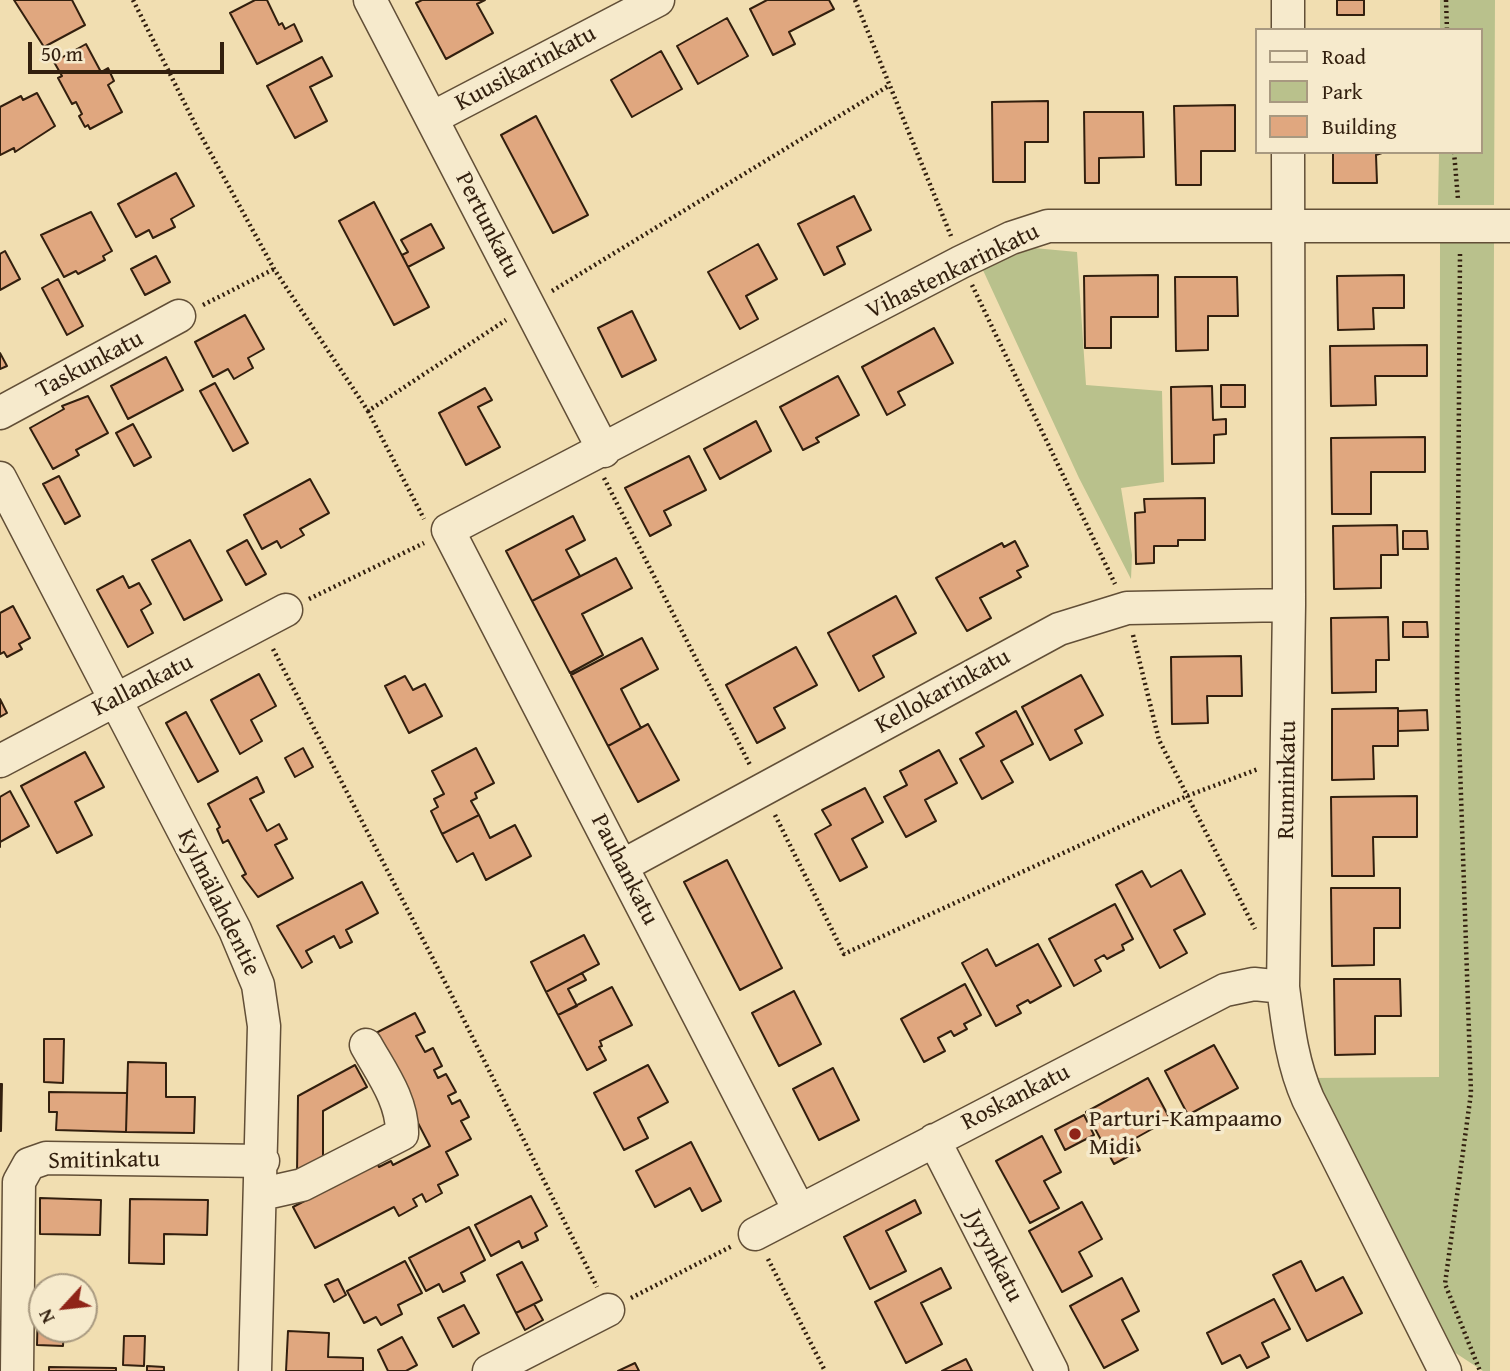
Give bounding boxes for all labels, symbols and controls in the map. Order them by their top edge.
street label: Kuusikarinkatu [451,20,601,118]
scale bar [32,28,228,72]
legend [1254,28,1482,154]
text: 50 m [41,38,83,69]
text: Road [1322,41,1366,72]
text: Park [1322,76,1363,107]
text: Building [1322,111,1396,142]
street label: Pertunkatu [448,168,526,282]
street label: Vihastenkarinkatu [862,218,1044,326]
street label: Taskunkatu [32,325,148,405]
street label: Kellokarinkatu [871,643,1015,741]
street label: Kallankatu [88,648,198,724]
street label: Runninkatu [1273,720,1303,840]
street label: Pauhankatu [584,810,664,930]
street label: Kylmälahdentie [170,825,266,981]
street label: Roskankatu [957,1058,1075,1138]
place label: Parturi-Kampaamo Midi [1089,1106,1282,1162]
marker: Parturi-Kampaamo Midi [1067,1126,1083,1142]
street label: Smitinkatu [48,1146,160,1176]
street label: Jyrynkatu [958,1205,1028,1307]
north arrow [28,1273,98,1343]
text: N [31,1305,61,1329]

